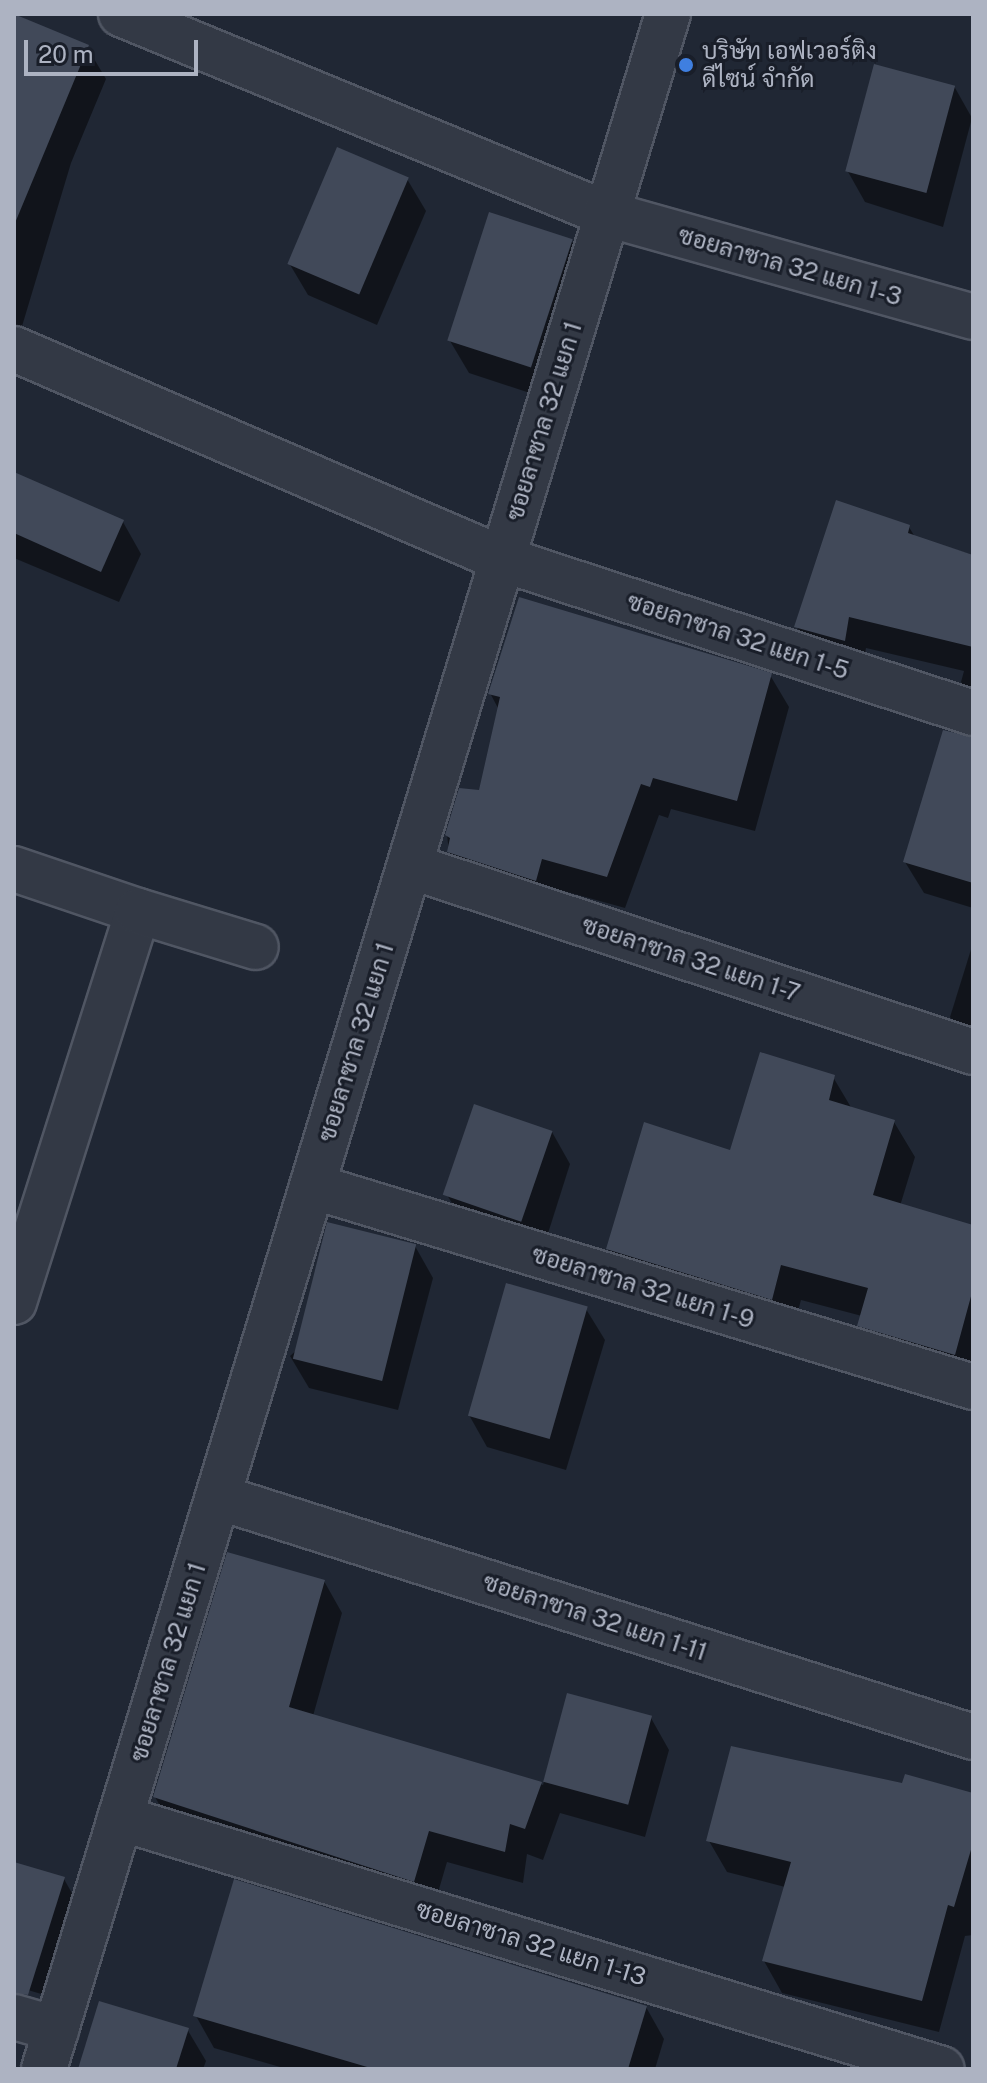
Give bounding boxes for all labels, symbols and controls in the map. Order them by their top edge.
scale bar [28,24,202,74]
place label: บริษัท เอฟเวอร์ติง ดีไซน์ จำกัด [702,37,877,93]
text: 20 m [38,40,94,68]
marker: บริษัท เอฟเวอร์ติง ดีไซน์ จำกัด [677,56,695,74]
street label: ซอยลาซาล 32 แยก 1-3 [675,220,905,312]
street label: ซอยลาซาล 32 แยก 1 [500,318,588,524]
street label: ซอยลาซาล 32 แยก 1-5 [624,587,852,685]
street label: ซอยลาซาล 32 แยก 1-7 [578,910,804,1008]
street label: ซอยลาซาล 32 แยก 1 [312,939,400,1145]
street label: ซอยลาซาล 32 แยก 1-9 [528,1240,758,1334]
street label: ซอยลาซาล 32 แยก 1 [124,1559,212,1765]
street label: ซอยลาซาล 32 แยก 1-11 [480,1567,710,1667]
street label: ซอยลาซาล 32 แยก 1-13 [413,1894,649,1992]

